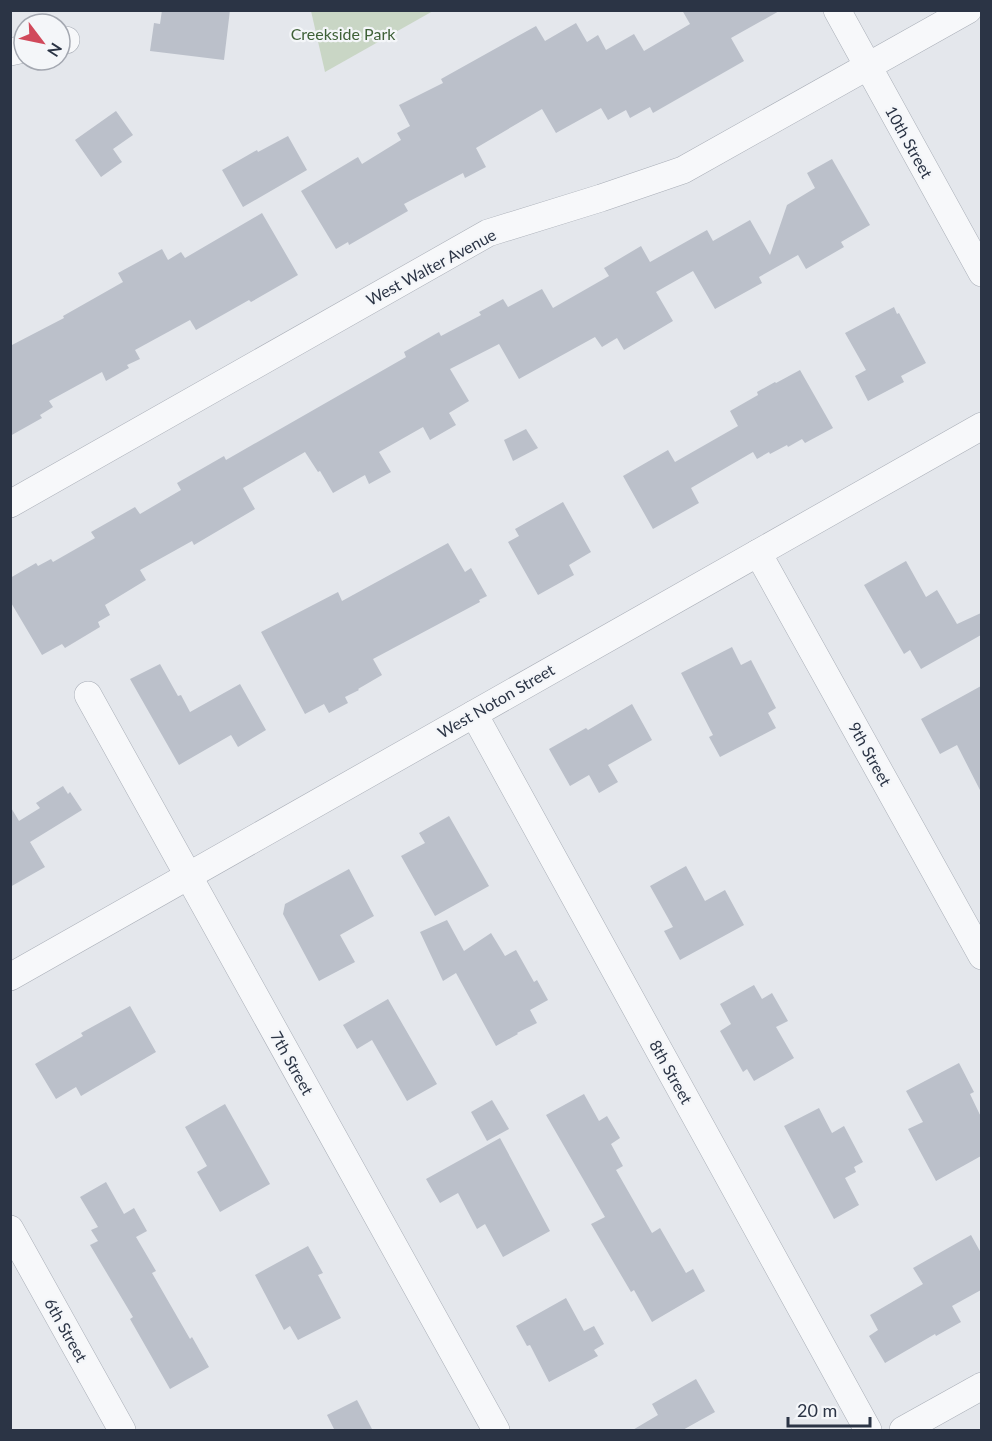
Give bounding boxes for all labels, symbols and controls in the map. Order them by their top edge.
north arrow [12,12,72,72]
park label: Creekside Park [291,24,396,43]
text: N [44,40,66,60]
street label: 10th Street [882,102,937,181]
street label: West Walter Avenue [363,224,499,309]
street label: West Noton Street [434,659,558,742]
street label: 9th Street [845,718,896,789]
street label: 7th Street [267,1027,318,1098]
street label: 8th Street [646,1036,697,1107]
street label: 6th Street [41,1294,92,1365]
scale bar [788,1390,870,1428]
text: 20 m [797,1399,837,1421]

